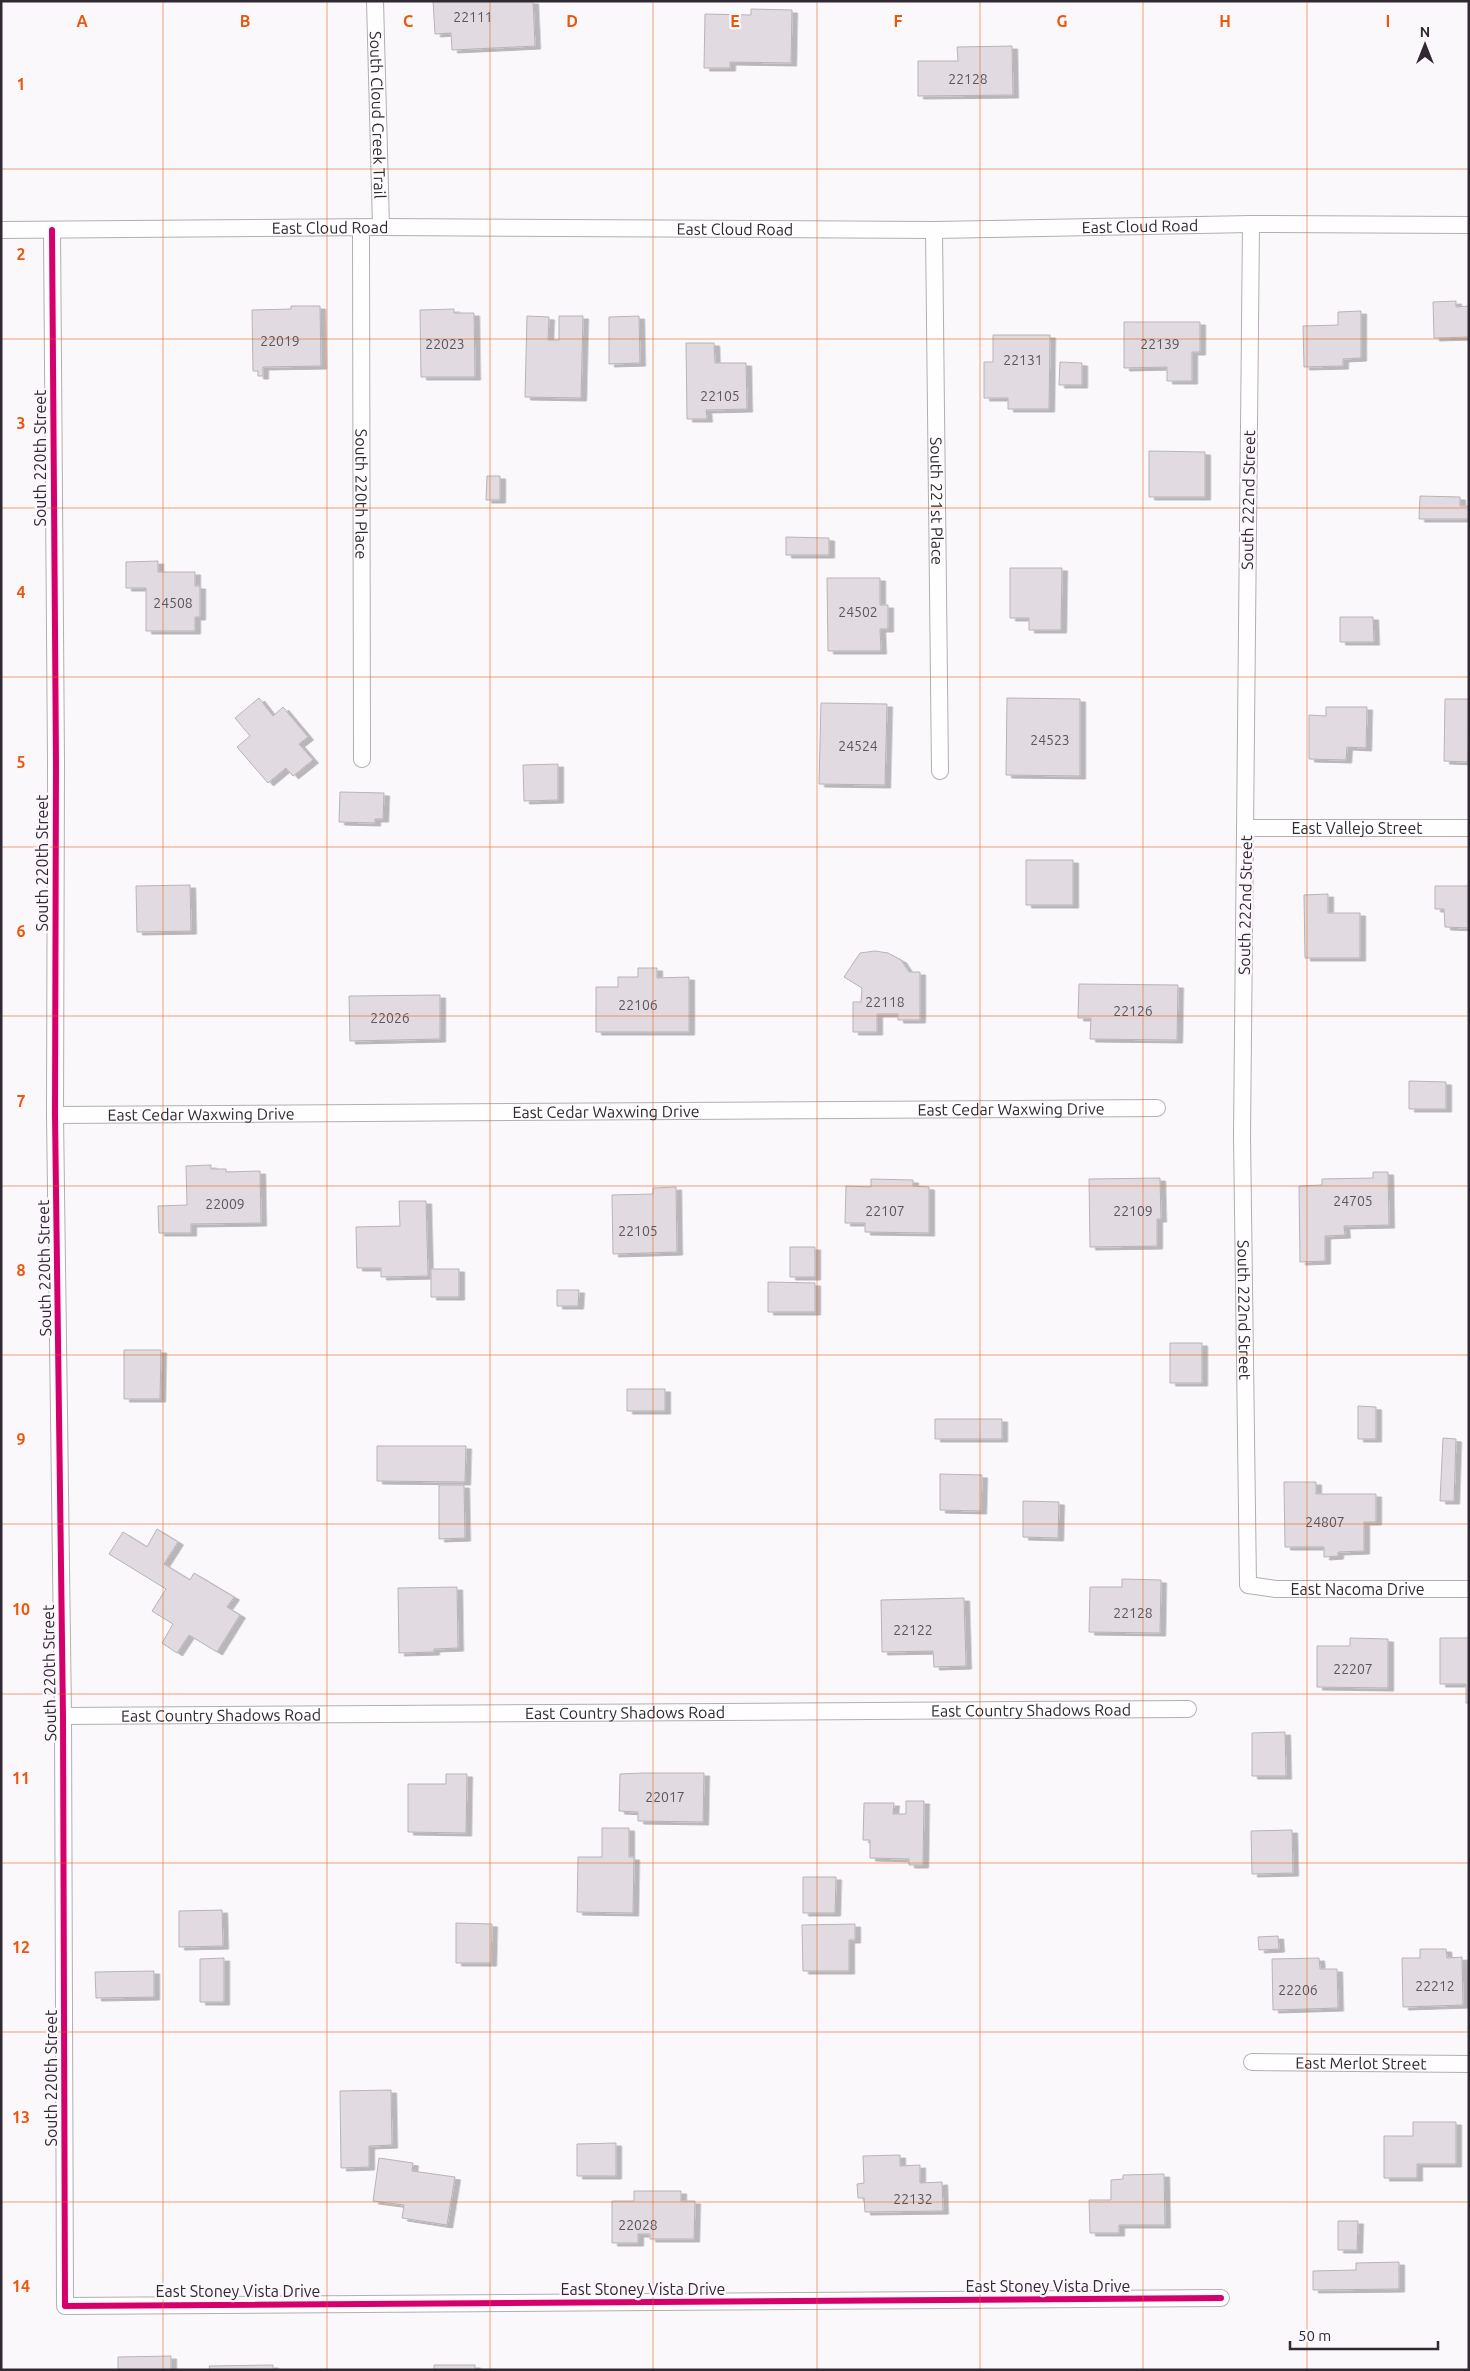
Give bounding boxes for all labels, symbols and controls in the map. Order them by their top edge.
house number: 22111 [453,9,493,25]
text: A [76,12,88,30]
text: B [240,12,250,30]
text: C [403,12,413,30]
text: D [566,12,578,30]
text: E [730,12,740,30]
text: F [894,12,903,30]
text: G [1056,12,1068,30]
text: H [1219,12,1231,30]
text: I [1386,12,1390,30]
north arrow [1400,20,1450,70]
text: N [1420,24,1430,40]
street label: South Cloud Creek Trail [367,31,389,199]
house number: 22128 [948,71,988,87]
text: 1 [16,75,26,93]
street label: East Cloud Road [1081,216,1198,236]
street label: East Cloud Road [272,218,388,237]
street label: East Cloud Road [677,220,793,238]
text: 2 [16,245,26,263]
house number: 22019 [260,333,300,349]
house number: 22023 [425,336,465,352]
house number: 22139 [1140,336,1180,352]
house number: 22131 [1003,352,1043,368]
house number: 22105 [700,388,740,404]
street label: South 220th Street [31,389,49,526]
text: 3 [16,414,26,432]
street label: South 220th Place [352,429,371,559]
street label: South 222nd Street [1238,429,1258,570]
street label: South 221st Place [927,437,947,565]
text: 4 [16,583,26,601]
house number: 24508 [153,595,193,611]
house number: 24502 [838,604,878,620]
house number: 24523 [1030,732,1070,748]
house number: 24524 [838,738,878,754]
text: 5 [16,753,26,771]
street label: South 220th Street [33,794,51,931]
street label: East Vallejo Street [1291,819,1423,837]
street label: South 222nd Street [1235,834,1255,975]
text: 6 [16,922,26,940]
house number: 22118 [865,994,905,1010]
house number: 22106 [618,997,658,1013]
house number: 22126 [1113,1003,1153,1019]
house number: 22026 [370,1010,410,1026]
text: 7 [16,1092,26,1110]
street label: East Cedar Waxwing Drive [917,1099,1105,1119]
street label: East Cedar Waxwing Drive [512,1102,700,1121]
street label: East Cedar Waxwing Drive [107,1104,295,1124]
house number: 24705 [1333,1193,1373,1209]
house number: 22009 [205,1196,245,1212]
street label: South 220th Street [34,1199,54,1337]
house number: 22107 [865,1203,905,1219]
house number: 22109 [1113,1203,1153,1219]
house number: 22105 [618,1223,658,1239]
street label: South 222nd Street [1234,1240,1254,1381]
text: 8 [16,1261,26,1279]
text: 9 [16,1430,26,1448]
house number: 24807 [1305,1514,1345,1530]
street label: East Nacoma Drive [1291,1580,1425,1598]
text: 10 [12,1600,30,1618]
street label: South 220th Street [39,1604,59,1742]
house number: 22128 [1113,1605,1153,1621]
house number: 22122 [893,1622,933,1638]
house number: 22207 [1333,1661,1373,1677]
street label: East Country Shadows Road [931,1700,1131,1720]
street label: East Country Shadows Road [525,1703,725,1722]
street label: East Country Shadows Road [121,1705,321,1725]
text: 11 [12,1769,30,1787]
house number: 22017 [645,1789,685,1805]
text: 12 [12,1938,30,1956]
house number: 22212 [1415,1978,1455,1994]
house number: 22206 [1278,1982,1318,1998]
street label: South 220th Street [42,2009,60,2146]
street label: East Merlot Street [1295,2053,1427,2073]
text: 13 [12,2108,30,2126]
house number: 22132 [893,2191,933,2207]
house number: 22028 [618,2217,658,2233]
text: 14 [12,2277,30,2295]
street label: East Stoney Vista Drive [966,2277,1130,2295]
street label: East Stoney Vista Drive [561,2280,725,2298]
street label: East Stoney Vista Drive [156,2282,320,2300]
scale bar [1290,2318,1438,2350]
text: 50 m [1298,2327,1331,2344]

